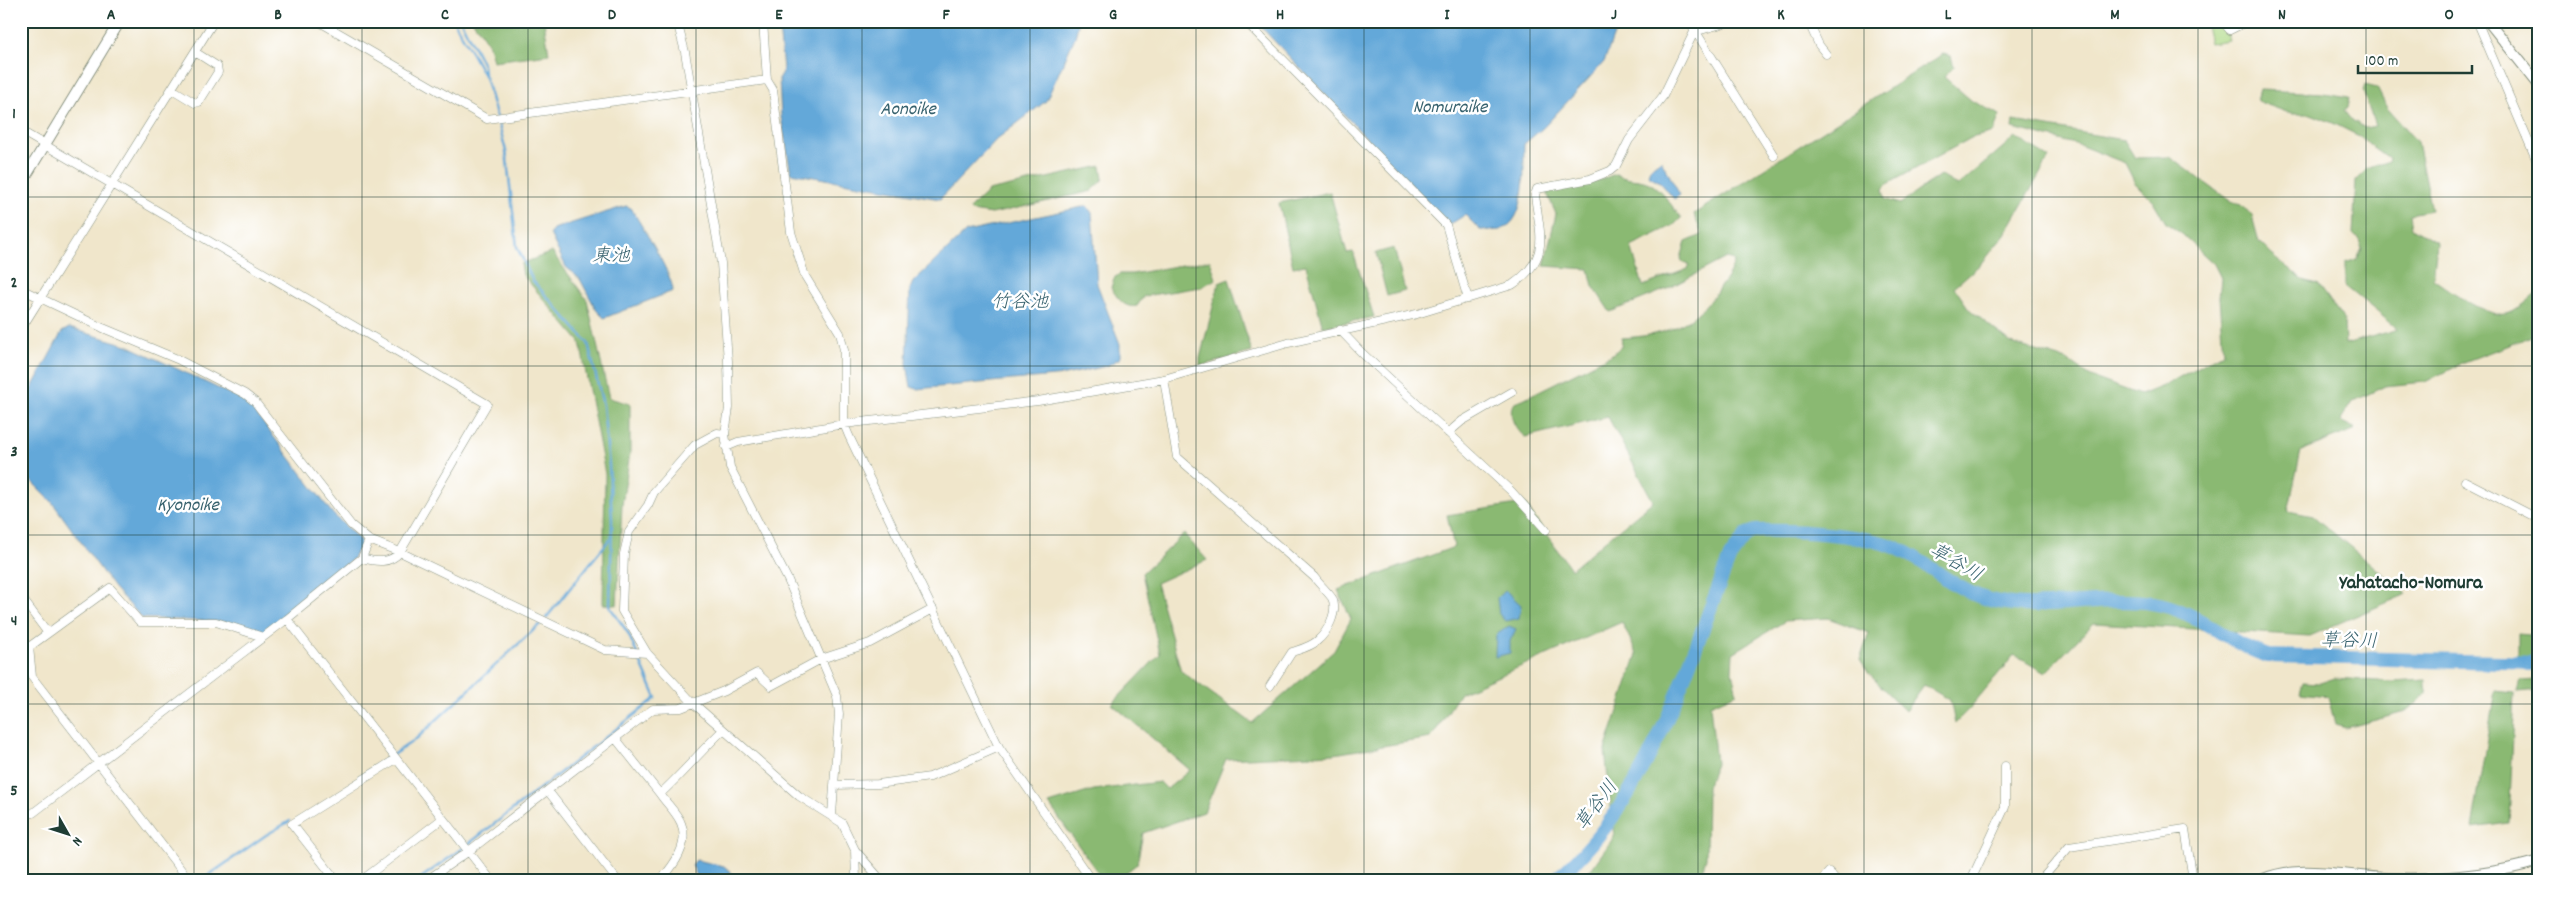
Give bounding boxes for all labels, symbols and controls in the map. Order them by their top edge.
text: A [107,4,116,27]
text: B [274,4,282,27]
text: C [441,4,449,27]
text: D [608,4,617,27]
text: E [775,4,783,27]
text: F [942,4,950,27]
text: G [1109,4,1117,27]
text: H [1276,4,1284,27]
text: I [1445,4,1451,27]
text: J [1611,4,1617,27]
text: K [1777,4,1785,27]
text: L [1945,4,1952,27]
text: M [2110,4,2120,27]
text: N [2278,4,2286,27]
text: O [2444,4,2454,27]
scale bar [2358,42,2471,74]
text: 100 m [2365,51,2398,73]
water label: Nomuraike [1413,95,1489,122]
water label: Aonoike [880,97,937,124]
text: 1 [12,103,16,126]
water label: 東池 [592,244,631,271]
text: 2 [11,272,18,295]
water label: 竹谷池 [991,290,1049,317]
text: 3 [10,441,18,464]
water label: Kyonoike [157,493,221,520]
water label: 草谷川 [1924,538,1987,590]
district label: Yahatacho-Nomura [2339,570,2483,598]
text: 4 [11,610,17,633]
water label: 草谷川 [2320,629,2378,656]
water label: 草谷川 [1570,775,1626,837]
text: 5 [10,780,18,803]
north arrow [42,808,92,858]
text: N [67,832,86,850]

